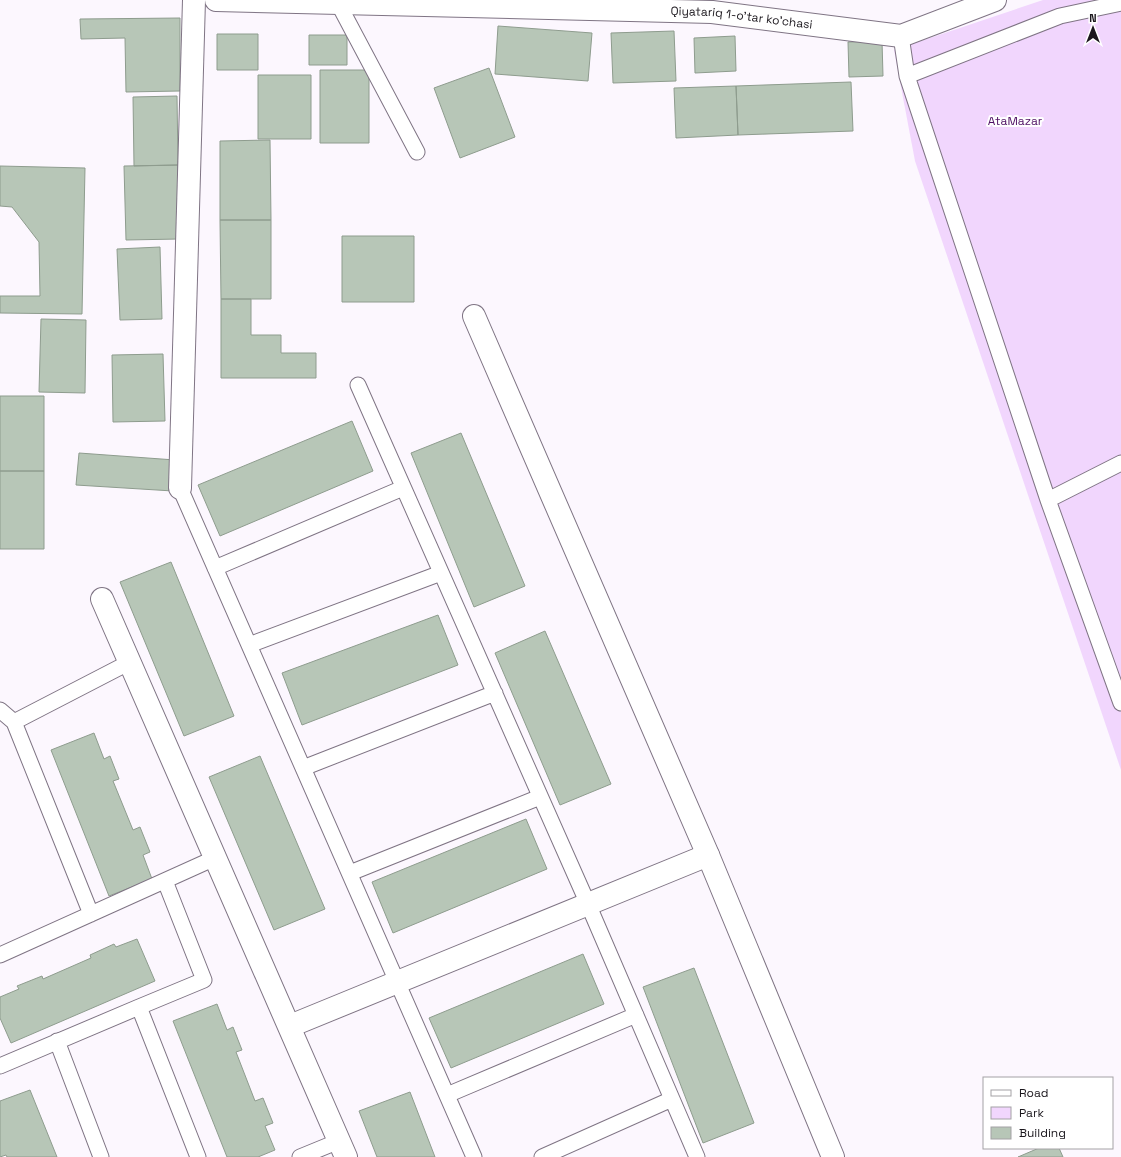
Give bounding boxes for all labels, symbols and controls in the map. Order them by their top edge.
street label: Qiyatariq 1-o'tar ko'chasi [670,3,813,33]
north arrow [1073,8,1113,48]
text: N [1089,11,1097,25]
park label: AtaMazar [988,113,1043,129]
legend [983,1077,1113,1149]
text: Road [1019,1085,1048,1101]
text: Park [1019,1105,1044,1121]
text: Building [1019,1125,1066,1141]

